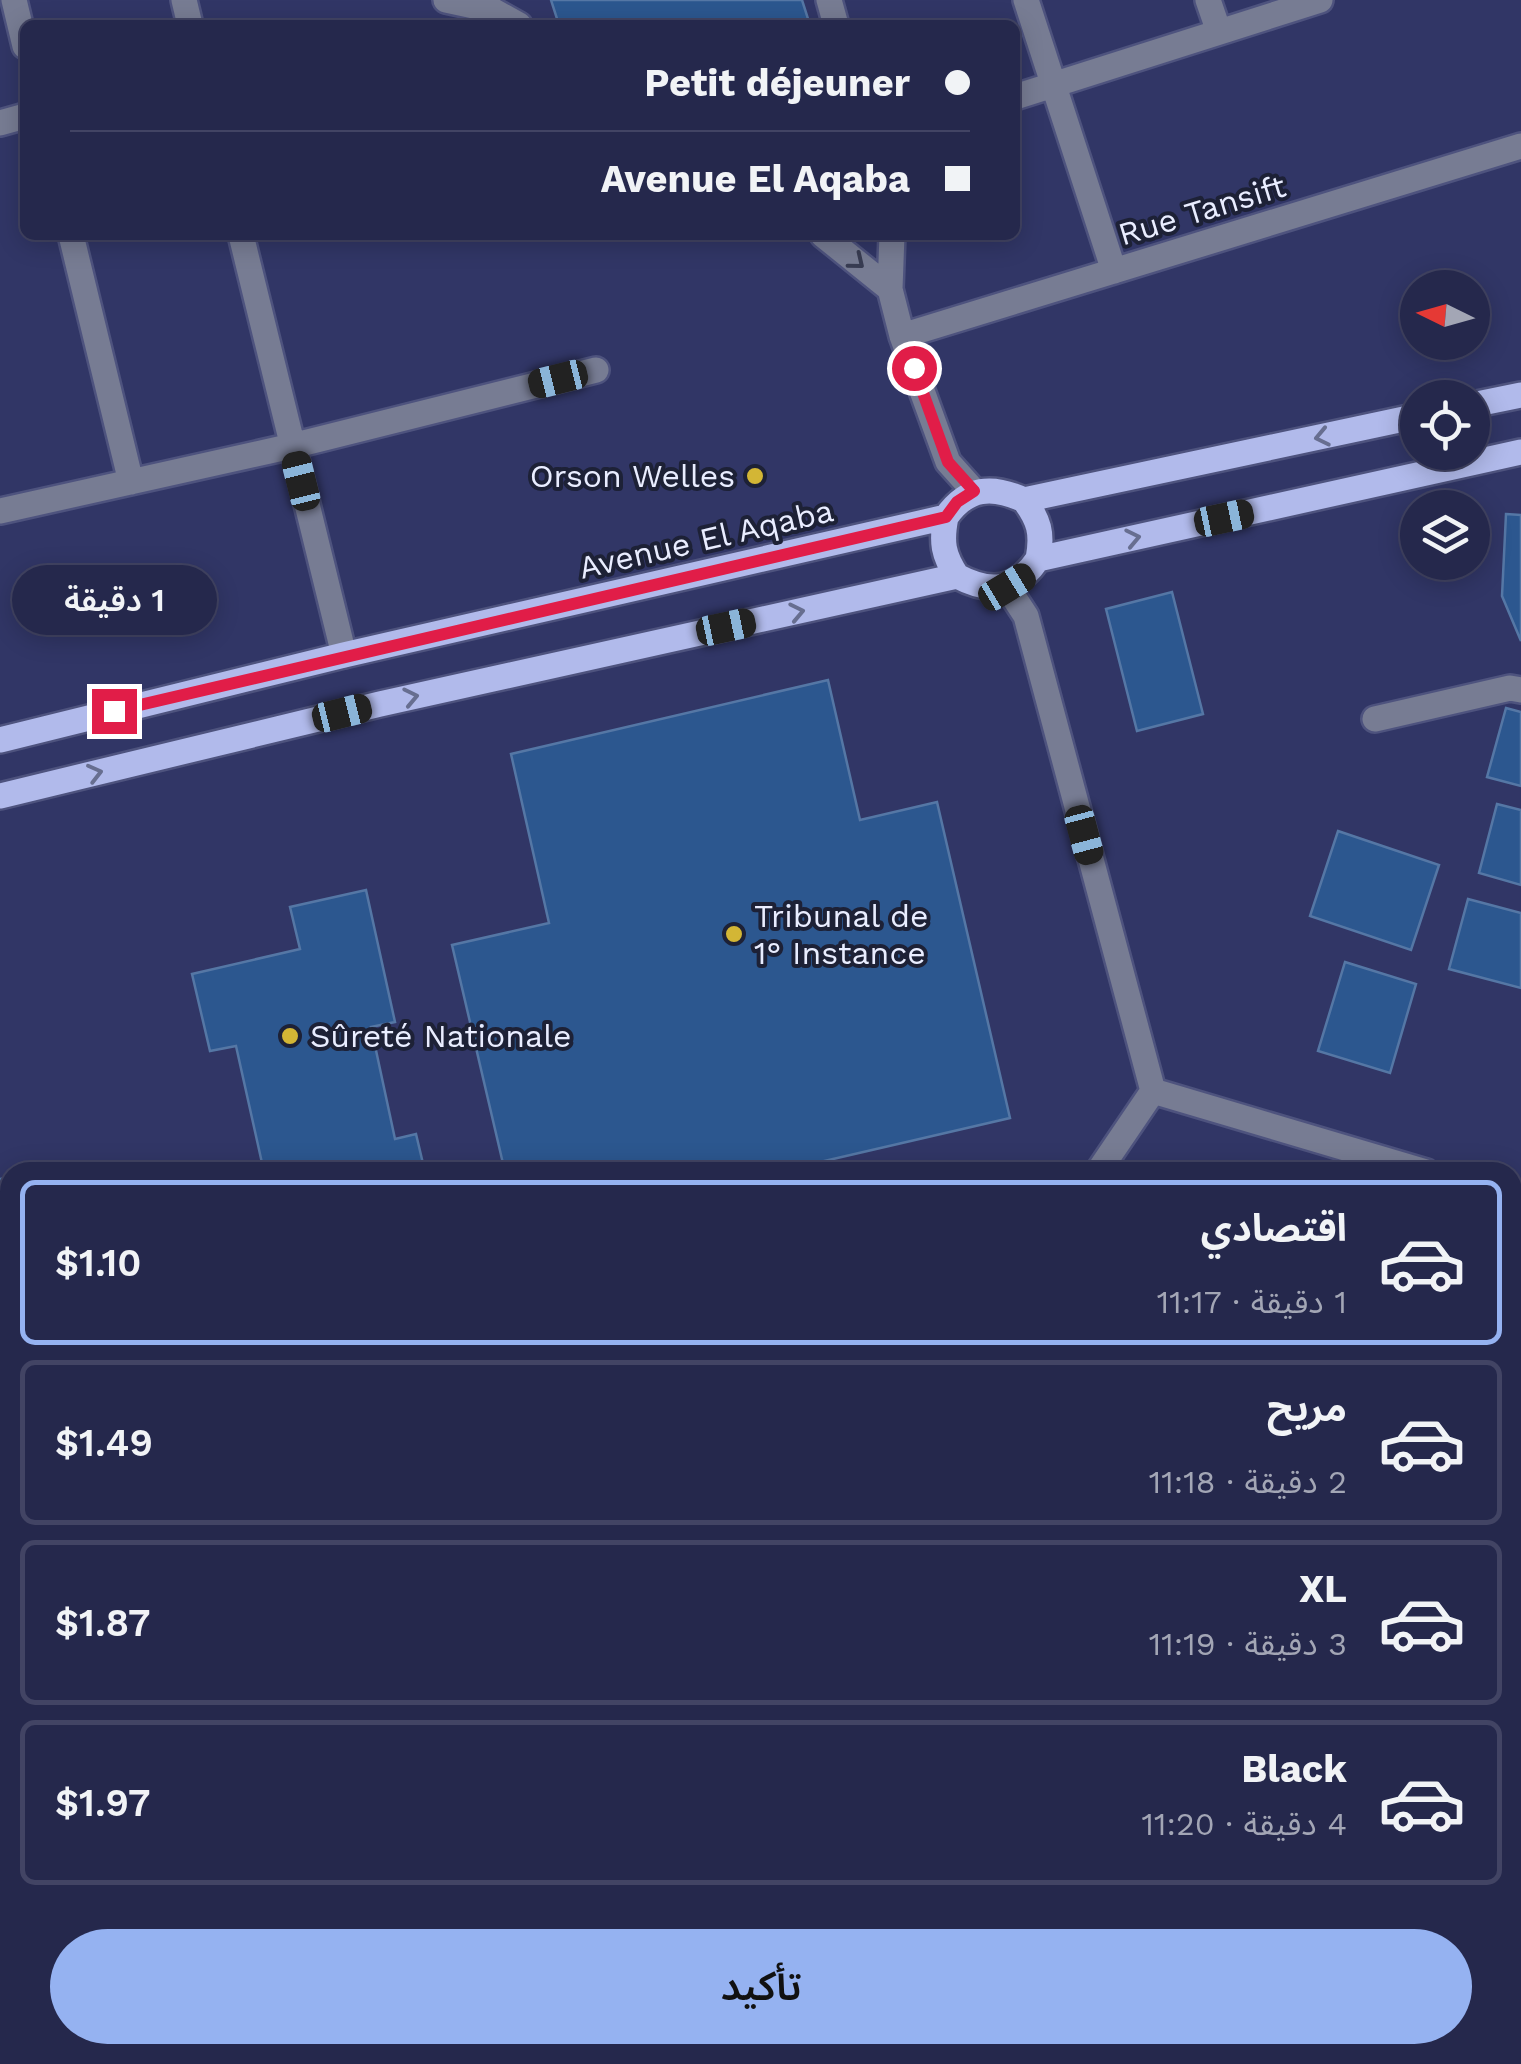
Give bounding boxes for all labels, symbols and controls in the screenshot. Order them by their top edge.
text: Petit déjeuner [644,61,910,105]
text: Avenue El Aqaba [601,157,910,201]
street label: Rue Tansift [1114,167,1290,253]
one-way arrow [845,250,863,268]
north arrow [1400,270,1490,360]
map controls [1400,270,1490,580]
route start [892,346,937,391]
car [525,357,591,401]
button: locate [1400,380,1490,470]
one-way arrow [1314,425,1331,446]
car [279,448,323,514]
place label: Orson Welles [530,457,735,495]
marker: Orson Welles [744,465,766,487]
button: layers [1400,490,1490,580]
street label: Avenue El Aqaba [575,491,837,587]
car [1192,497,1256,539]
one-way arrow [1124,528,1141,549]
car [974,559,1040,615]
callout: 1 دقيقة [12,566,216,636]
text: 1 دقيقة [64,581,165,619]
one-way arrow [788,603,805,624]
car [694,606,758,648]
one-way arrow [402,688,419,709]
route end [92,689,137,734]
car [309,691,375,735]
one-way arrow [86,764,103,785]
car [1062,802,1106,868]
place label: Tribunal de 1° Instance [754,897,929,972]
marker: Tribunal de 1° Instance [723,923,745,945]
place label: Sûreté Nationale [310,1017,571,1055]
marker: Sûreté Nationale [279,1025,301,1047]
text: اقتصادي [1201,1206,1347,1250]
icon: car [1377,1218,1467,1308]
text: $1.10 [55,1241,141,1285]
text: 1 دقيقة · 11:17 [1157,1283,1347,1321]
text: مريح [1267,1386,1347,1430]
icon: car [1377,1398,1467,1488]
text: $1.49 [55,1421,153,1465]
text: 2 دقيقة · 11:18 [1149,1463,1347,1501]
text: XL [1299,1567,1347,1611]
icon: car [1377,1578,1467,1668]
text: $1.87 [55,1601,150,1645]
text: 3 دقيقة · 11:19 [1149,1625,1347,1663]
text: Black [1241,1747,1347,1791]
icon: car [1377,1758,1467,1848]
text: $1.97 [55,1781,151,1825]
text: 4 دقيقة · 11:20 [1142,1805,1347,1843]
button: تأكيد [50,1929,1472,2044]

